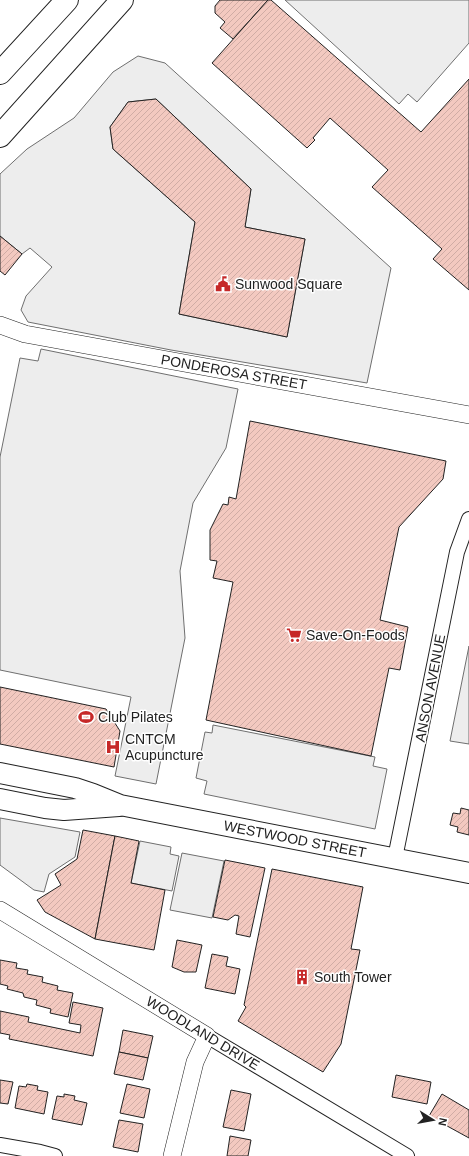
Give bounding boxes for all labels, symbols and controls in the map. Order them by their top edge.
public building icon: Sunwood Square [214,275,232,293]
place label: Sunwood Square [235,276,343,292]
street label: PONDEROSA STREET [160,351,309,393]
supermarket icon: Save-On-Foods [285,626,303,644]
place label: Save-On-Foods [306,627,405,643]
street label: ANSON AVENUE [412,633,448,743]
sports icon: Club Pilates [77,708,95,726]
place label: Club Pilates [98,709,173,725]
place label: CNTCM Acupuncture [125,731,204,763]
hospital icon: CNTCM Acupuncture [104,738,122,756]
street label: WESTWOOD STREET [222,817,368,861]
building icon: South Tower [293,968,311,986]
place label: South Tower [314,969,392,985]
street label: WOODLAND DRIVE [144,993,262,1073]
north arrow [413,1100,453,1140]
text: N [436,1117,449,1127]

